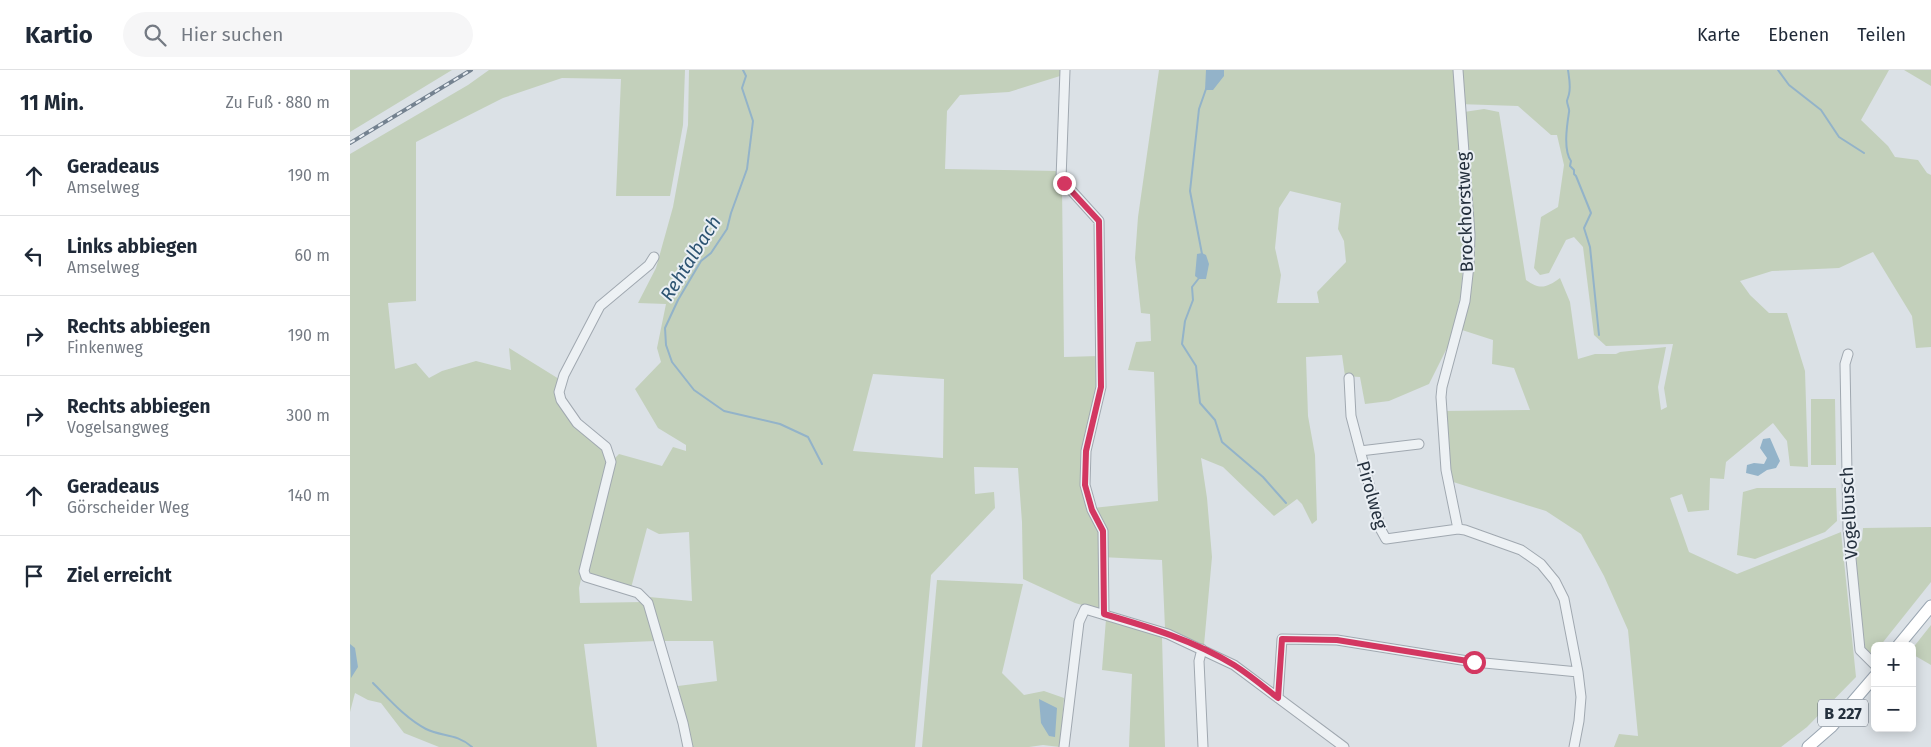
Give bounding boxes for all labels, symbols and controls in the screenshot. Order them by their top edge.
search box [123,12,473,57]
text: Kartio [25,21,93,49]
icon: search [141,21,169,49]
text: Hier suchen [181,23,283,46]
text: Karte [1697,24,1740,46]
text: Ebenen [1768,24,1829,46]
text: Teilen [1857,24,1906,46]
text: 11 Min. [20,90,84,116]
text: Zu Fuß · 880 m [226,93,330,112]
street label: Brockhorstweg [1452,151,1478,273]
text: Geradeaus [67,155,159,178]
icon: ahead [20,162,48,190]
text: 190 m [288,166,330,185]
route end [1053,172,1076,195]
text: Amselweg [67,178,139,197]
water label: Rehtalbach [655,211,726,305]
text: Links abbiegen [67,235,198,258]
icon: left [20,242,48,270]
text: 60 m [295,246,330,265]
text: Amselweg [67,258,139,277]
text: Rechts abbiegen [67,315,210,338]
icon: right [20,322,48,350]
text: 190 m [288,326,330,345]
text: Finkenweg [67,338,143,357]
text: Rechts abbiegen [67,395,210,418]
icon: right [20,402,48,430]
text: 300 m [286,406,330,425]
text: Vogelsangweg [67,418,169,437]
street label: Pirolweg [1352,458,1392,532]
street label: Vogelbusch [1836,466,1862,560]
text: Geradeaus [67,475,159,498]
icon: ahead [20,482,48,510]
text: 140 m [288,486,330,505]
text: Görscheider Weg [67,498,189,517]
icon: arrive [20,562,48,590]
text: Ziel erreicht [67,564,172,587]
map controls [1871,642,1916,732]
button: + [1871,642,1916,687]
route start [1463,651,1486,674]
button: − [1871,687,1916,732]
road number: B 227 [1818,700,1868,726]

